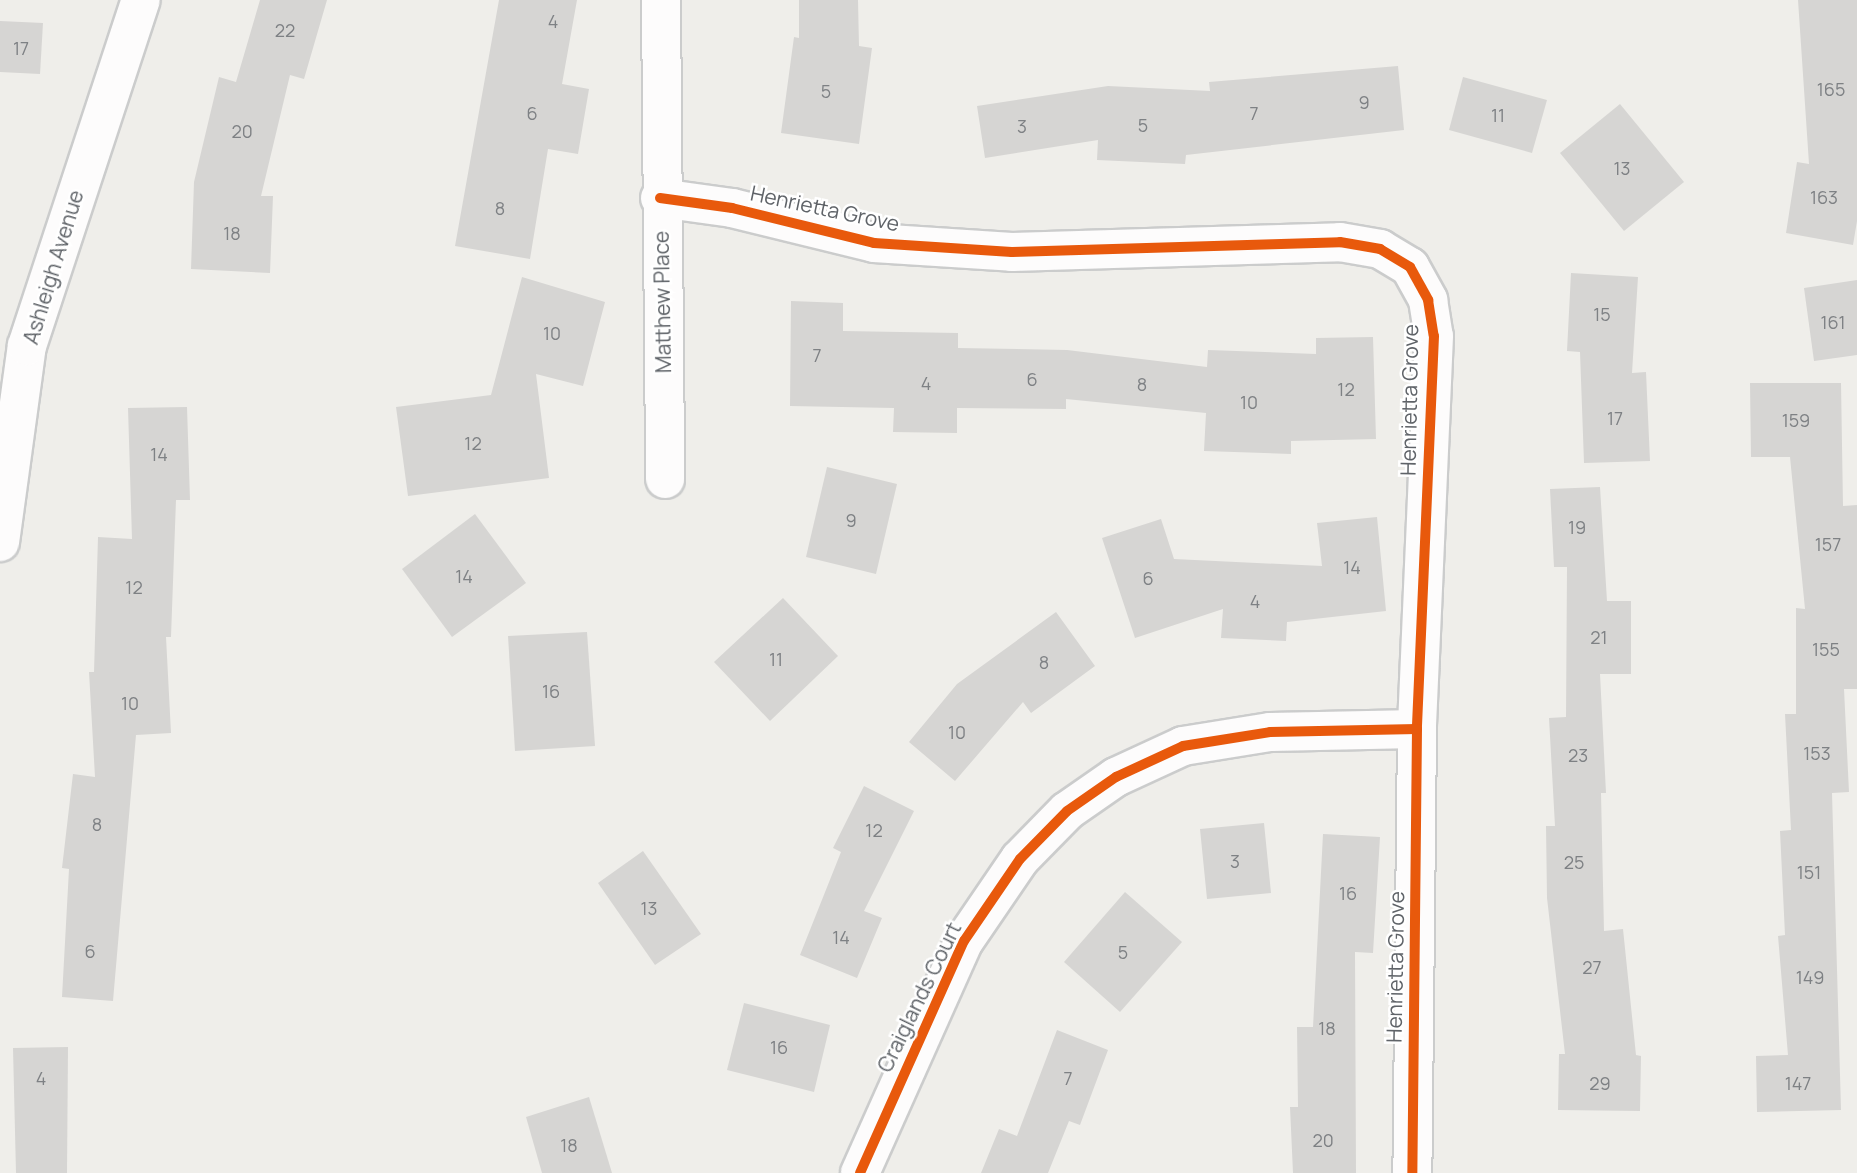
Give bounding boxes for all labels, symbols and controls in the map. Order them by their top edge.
house number: 4 [548,10,558,32]
house number: 22 [275,19,295,41]
house number: 17 [13,37,29,59]
house number: 165 [1817,78,1845,100]
house number: 5 [821,80,831,102]
house number: 9 [1358,91,1370,113]
house number: 6 [526,102,538,124]
house number: 7 [1249,102,1259,124]
house number: 11 [1491,104,1505,126]
house number: 5 [1138,114,1148,136]
house number: 3 [1017,115,1027,137]
house number: 20 [231,120,253,142]
house number: 13 [1614,157,1630,179]
street label: Henrietta Grove [748,180,902,236]
house number: 163 [1810,186,1838,208]
street label: Ashleigh Avenue [18,187,88,347]
house number: 8 [495,197,505,219]
house number: 18 [223,222,241,244]
street label: Matthew Place [648,231,676,373]
house number: 15 [1593,303,1611,325]
house number: 161 [1821,311,1845,333]
house number: 10 [543,322,561,344]
street label: Henrietta Grove [1395,324,1423,476]
house number: 7 [812,344,822,366]
house number: 6 [1026,368,1038,390]
house number: 4 [921,372,931,394]
house number: 8 [1137,373,1147,395]
house number: 12 [1337,378,1355,400]
house number: 10 [1240,391,1258,413]
house number: 17 [1607,407,1623,429]
house number: 159 [1782,409,1810,431]
house number: 12 [464,432,482,454]
house number: 14 [150,443,168,465]
house number: 9 [845,509,857,531]
house number: 19 [1568,516,1586,538]
house number: 157 [1815,533,1841,555]
house number: 14 [1343,556,1361,578]
house number: 14 [455,565,473,587]
house number: 6 [1142,567,1154,589]
house number: 12 [125,576,143,598]
house number: 4 [1250,590,1260,612]
house number: 21 [1590,626,1608,648]
house number: 155 [1812,638,1840,660]
house number: 11 [769,648,783,670]
house number: 8 [1039,651,1049,673]
house number: 16 [542,680,560,702]
house number: 10 [121,692,139,714]
house number: 10 [948,721,966,743]
house number: 153 [1803,742,1831,764]
house number: 23 [1568,744,1588,766]
house number: 8 [92,813,102,835]
house number: 12 [865,819,883,841]
house number: 3 [1230,850,1240,872]
house number: 25 [1564,851,1584,873]
house number: 151 [1797,861,1821,883]
house number: 16 [1339,882,1357,904]
street label: Henrietta Grove [1381,891,1409,1043]
house number: 13 [641,897,657,919]
street label: Craiglands Court [872,918,966,1076]
house number: 14 [832,926,850,948]
house number: 6 [84,940,96,962]
house number: 5 [1118,941,1128,963]
house number: 27 [1582,956,1602,978]
house number: 149 [1796,966,1824,988]
house number: 18 [1318,1017,1336,1039]
house number: 16 [770,1036,788,1058]
house number: 4 [36,1067,46,1089]
house number: 7 [1063,1067,1073,1089]
house number: 29 [1589,1072,1611,1094]
house number: 147 [1785,1072,1811,1094]
house number: 20 [1312,1129,1334,1151]
house number: 18 [560,1134,578,1156]

